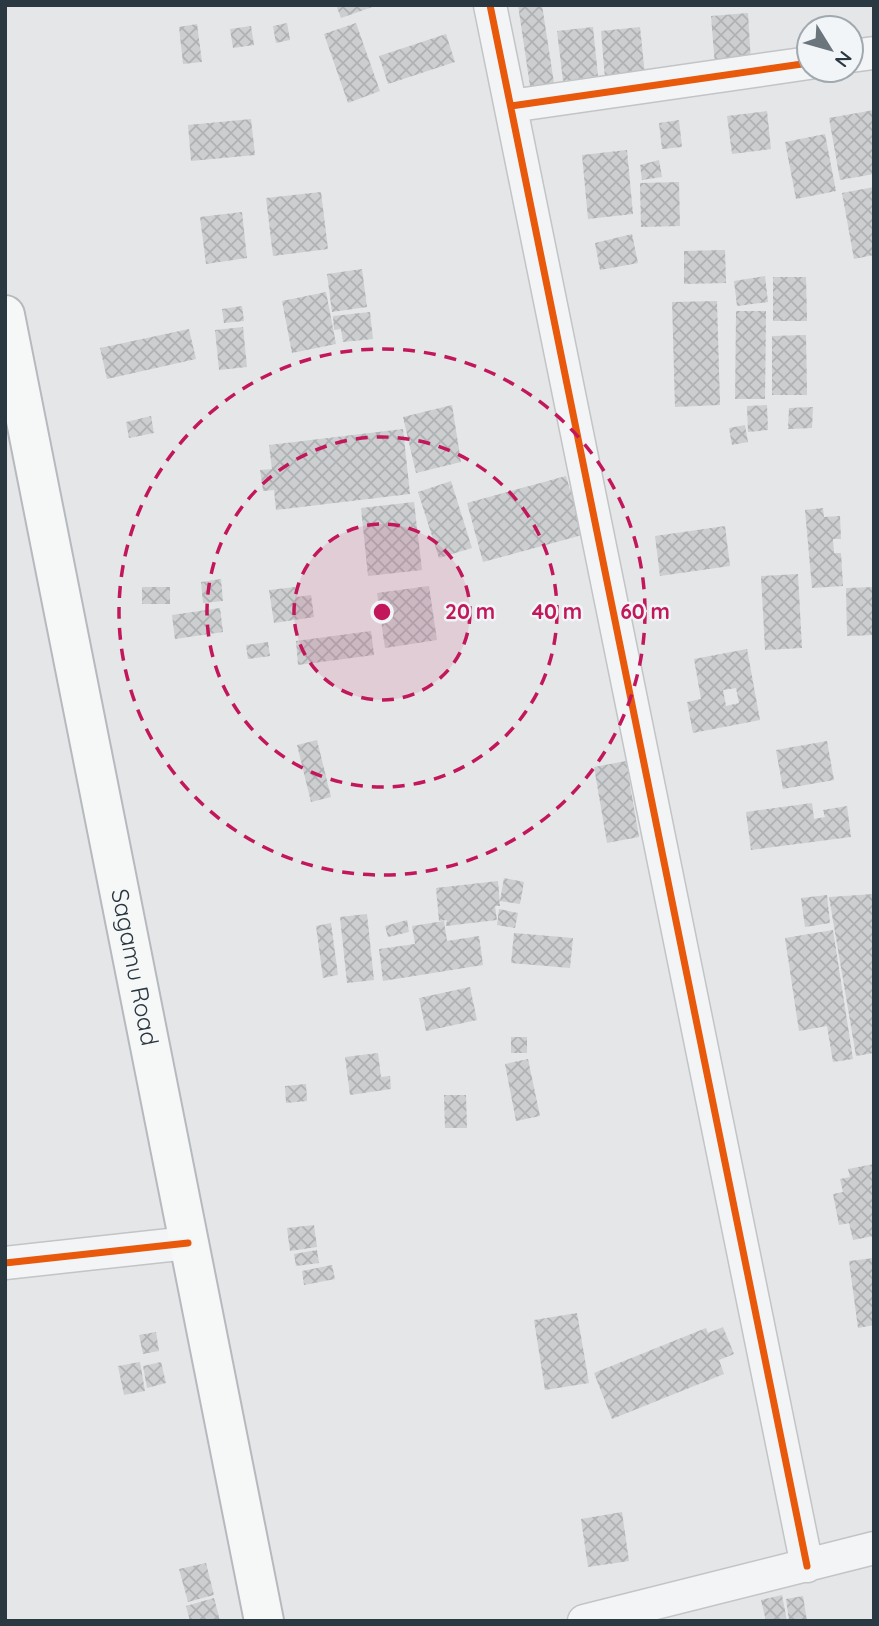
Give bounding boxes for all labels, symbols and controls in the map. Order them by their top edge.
north arrow [795,14,865,84]
text: N [830,46,857,72]
text: 20 m [445,598,495,624]
text: 40 m [532,598,582,624]
text: 60 m [620,598,670,624]
centre of rings [370,600,394,624]
street label: Sagamu Road [105,886,166,1048]

